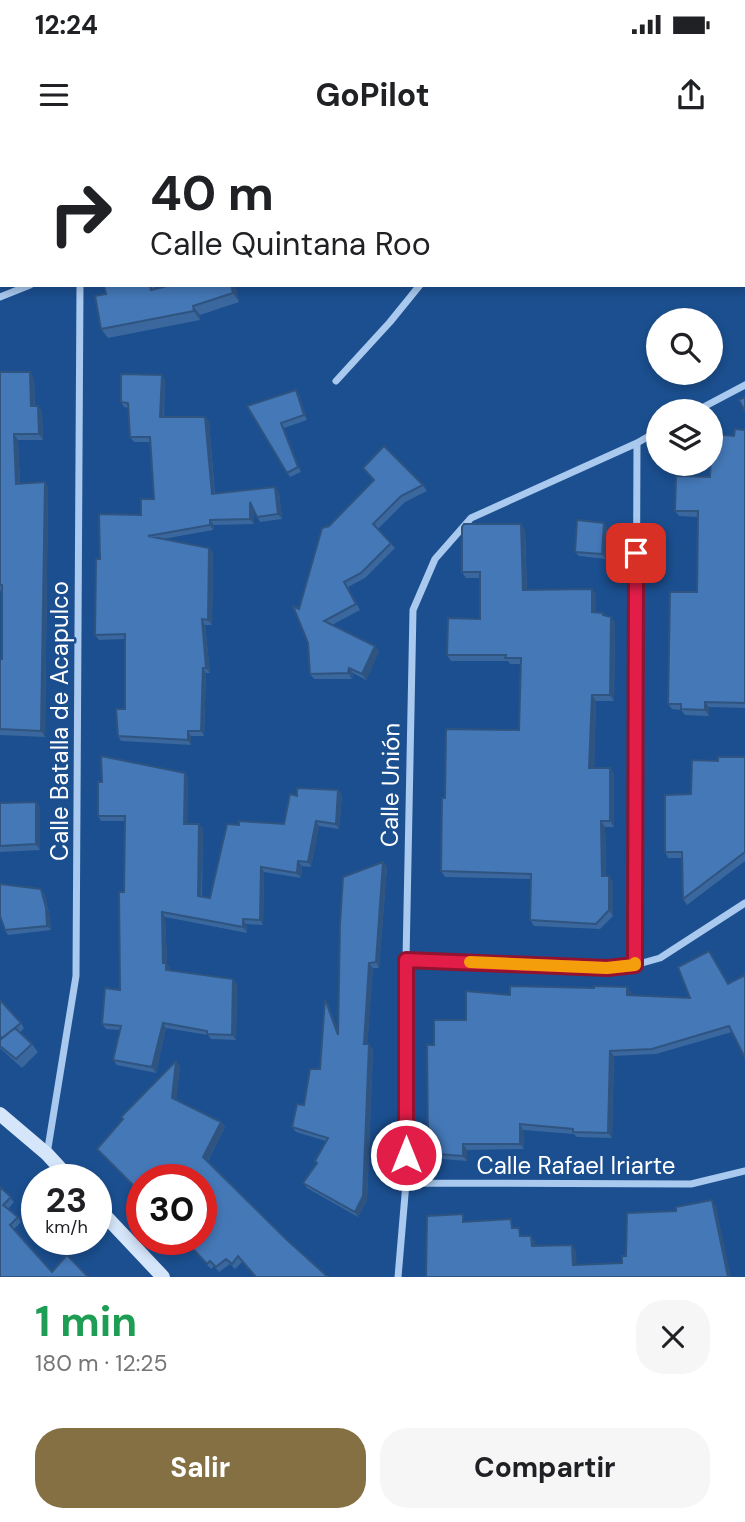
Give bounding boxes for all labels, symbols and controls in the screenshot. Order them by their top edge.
text: 12:24 [35,8,98,42]
text: GoPilot [315,74,430,116]
icon: menu [35,76,73,114]
icon: share [672,76,710,114]
text: 40 m [150,161,274,225]
icon: right [35,168,126,259]
text: Calle Quintana Roo [150,223,431,265]
map controls [646,308,723,476]
button: search [646,308,723,385]
button: layers [646,399,723,476]
pin [606,523,666,583]
icon: arrive [617,534,655,572]
street label: Calle Batalla de Acapulco [44,581,75,861]
street label: Calle Unión [373,723,407,847]
position arrow [369,1118,443,1192]
street label: Calle Rafael Iriarte [477,1150,675,1181]
speed limit sign: 30 [126,1164,217,1255]
text: 23 [46,1177,87,1223]
text: km/h [45,1215,88,1239]
text: 1 min [35,1294,137,1349]
button: close [636,1300,710,1374]
text: 180 m · 12:25 [35,1348,168,1378]
button: Salir [35,1428,366,1508]
button: Compartir [380,1428,710,1508]

